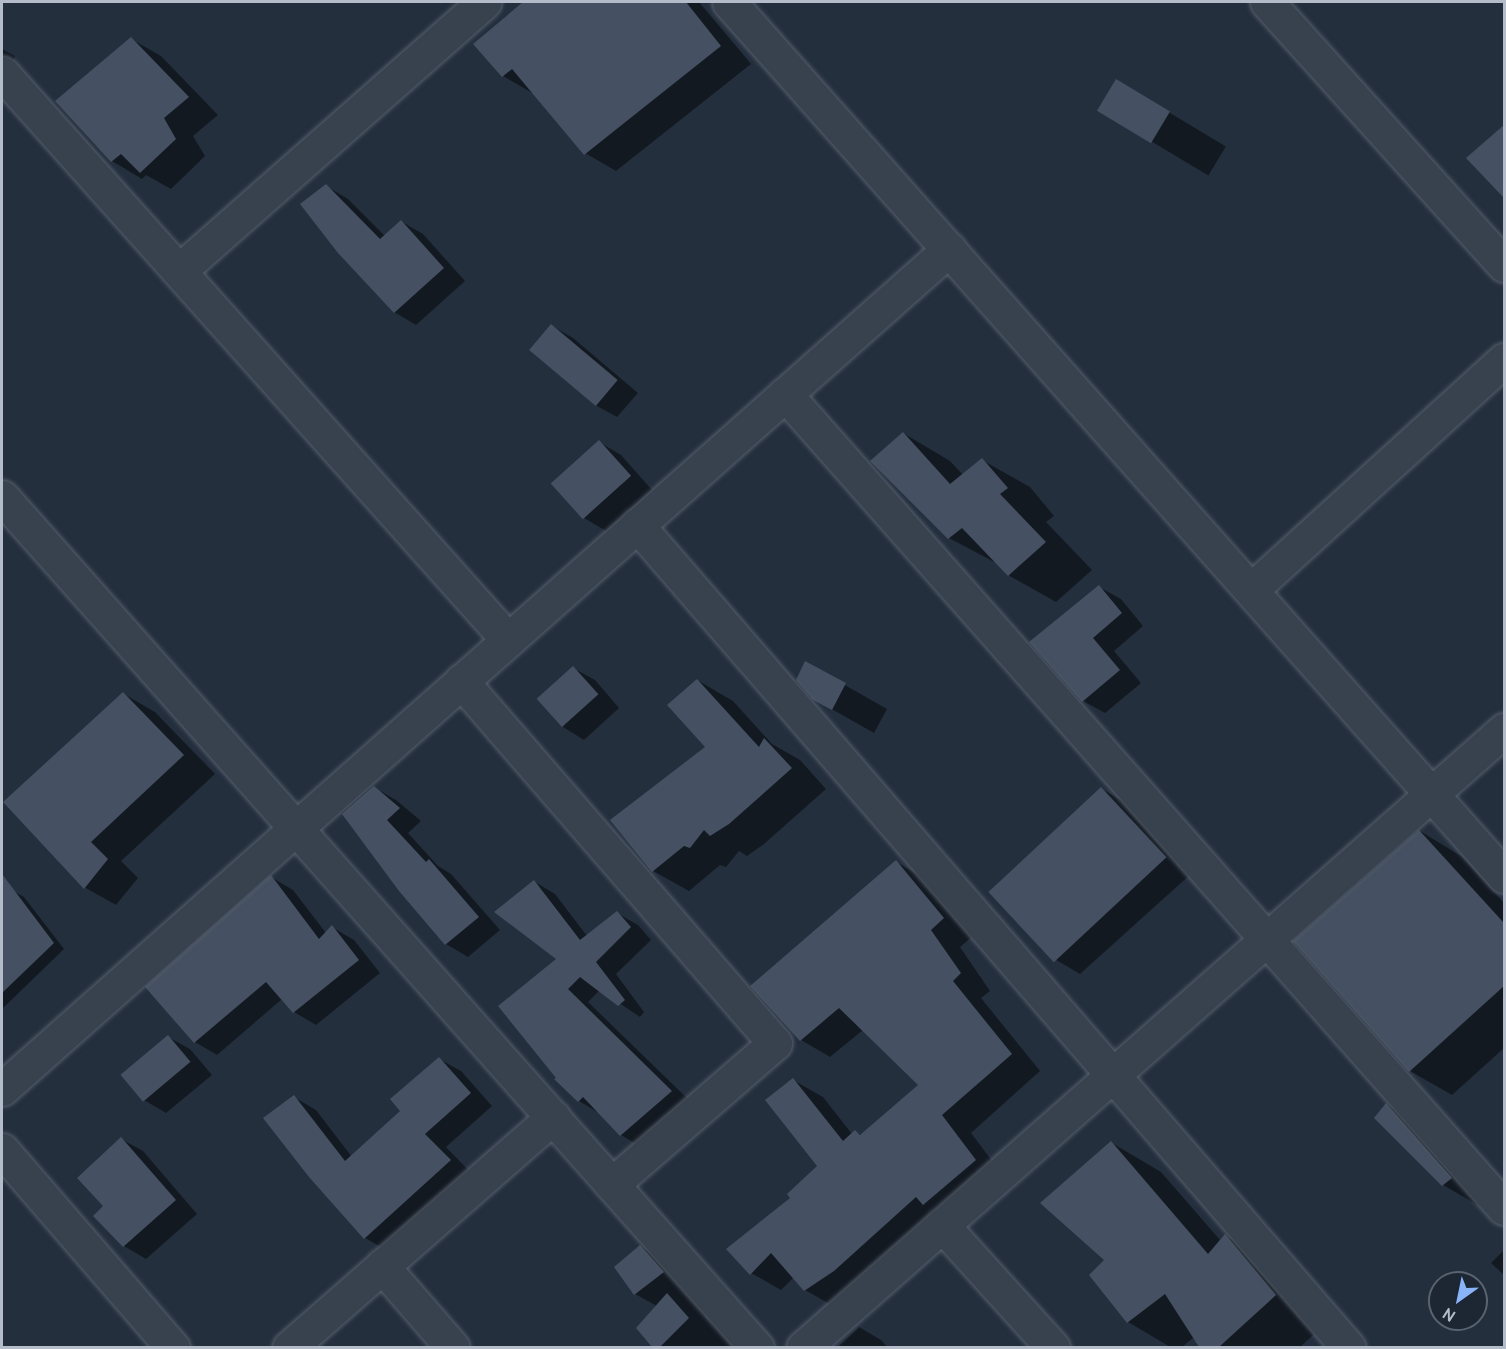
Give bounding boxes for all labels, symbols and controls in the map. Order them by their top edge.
north arrow [1428,1271,1488,1331]
text: N [1439,1304,1459,1326]

